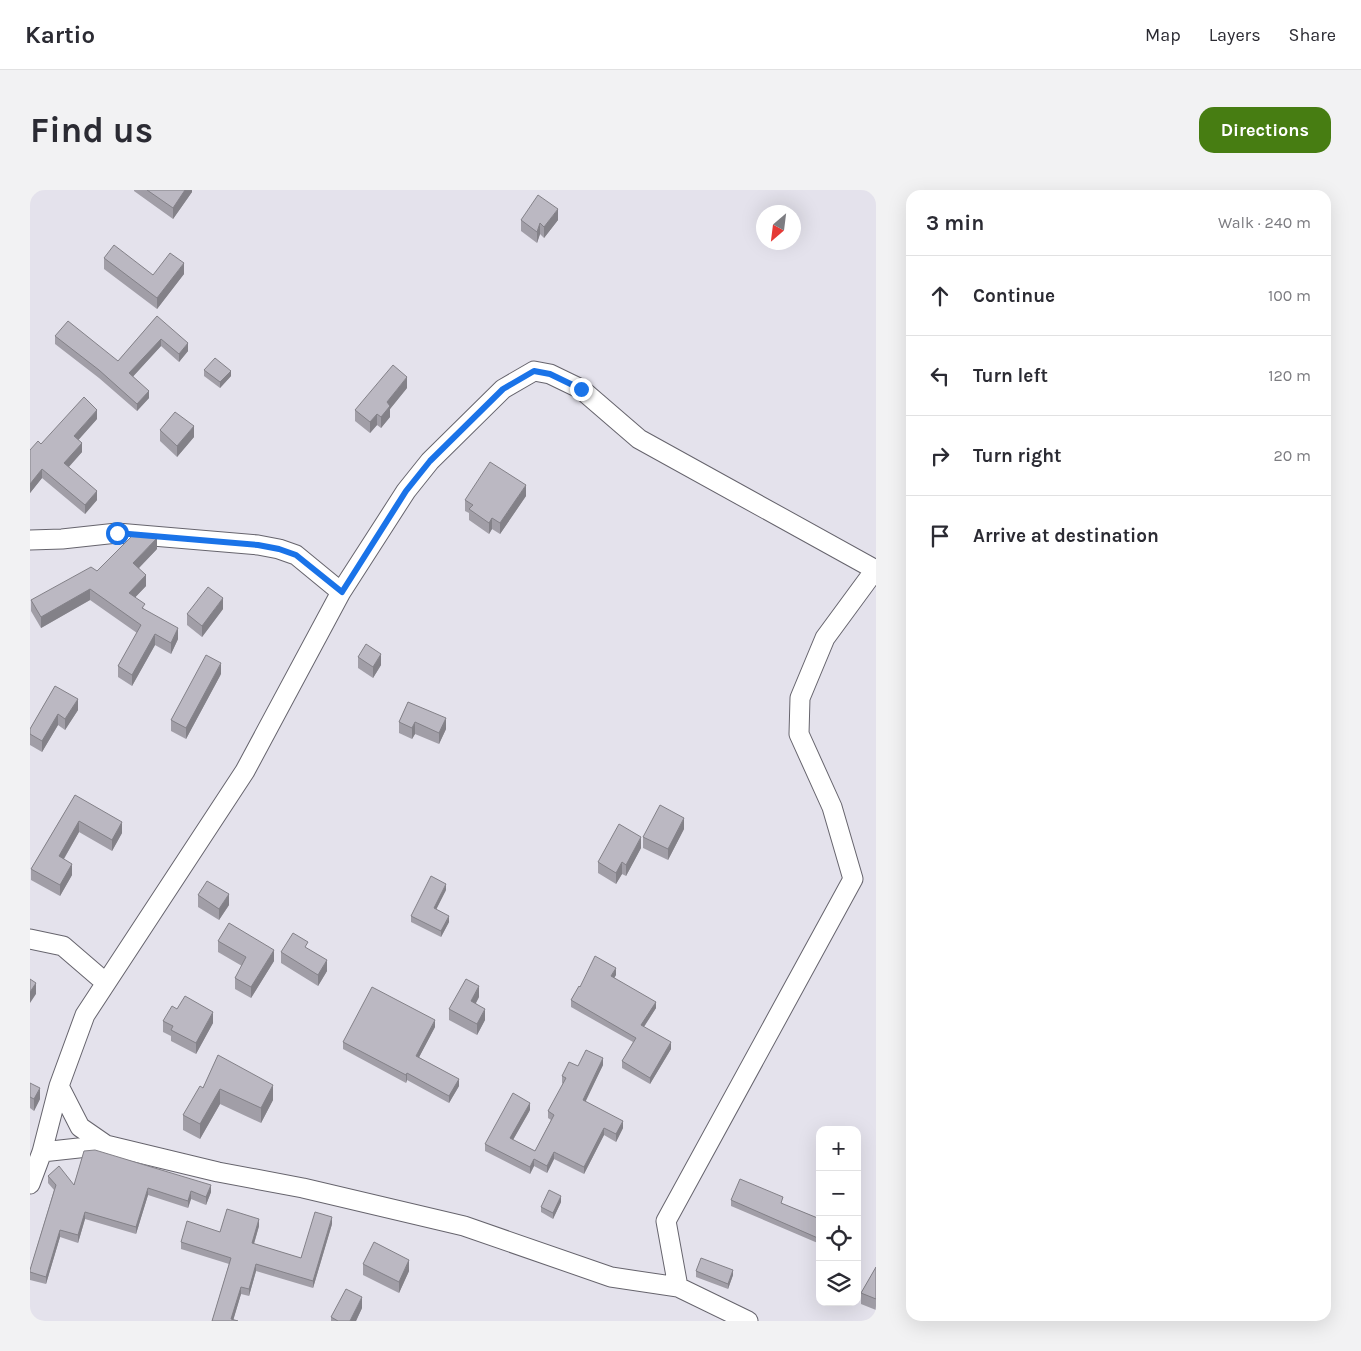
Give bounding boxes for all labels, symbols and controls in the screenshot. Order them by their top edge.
text: Kartio [25,21,95,49]
text: Map [1145,24,1181,46]
text: Layers [1209,24,1261,46]
text: Share [1289,24,1336,46]
button: Directions [1199,107,1331,153]
text: Find us [30,110,153,151]
north arrow [756,205,801,250]
text: 3 min [926,211,984,235]
text: Walk · 240 m [1218,213,1311,232]
icon: ahead [926,282,954,310]
text: Continue [973,285,1055,307]
text: 100 m [1268,286,1311,305]
icon: left [926,362,954,390]
text: Turn left [973,365,1048,387]
text: 120 m [1268,366,1311,385]
route end [570,378,593,401]
icon: right [926,442,954,470]
text: Turn right [973,445,1062,467]
text: 20 m [1273,446,1311,465]
route start [106,522,129,545]
icon: arrive [926,522,954,550]
text: Arrive at destination [973,525,1159,547]
map controls [816,1126,861,1306]
button: + [816,1126,861,1171]
button: − [816,1171,861,1216]
button: locate [816,1216,861,1261]
button: layers [816,1261,861,1306]

